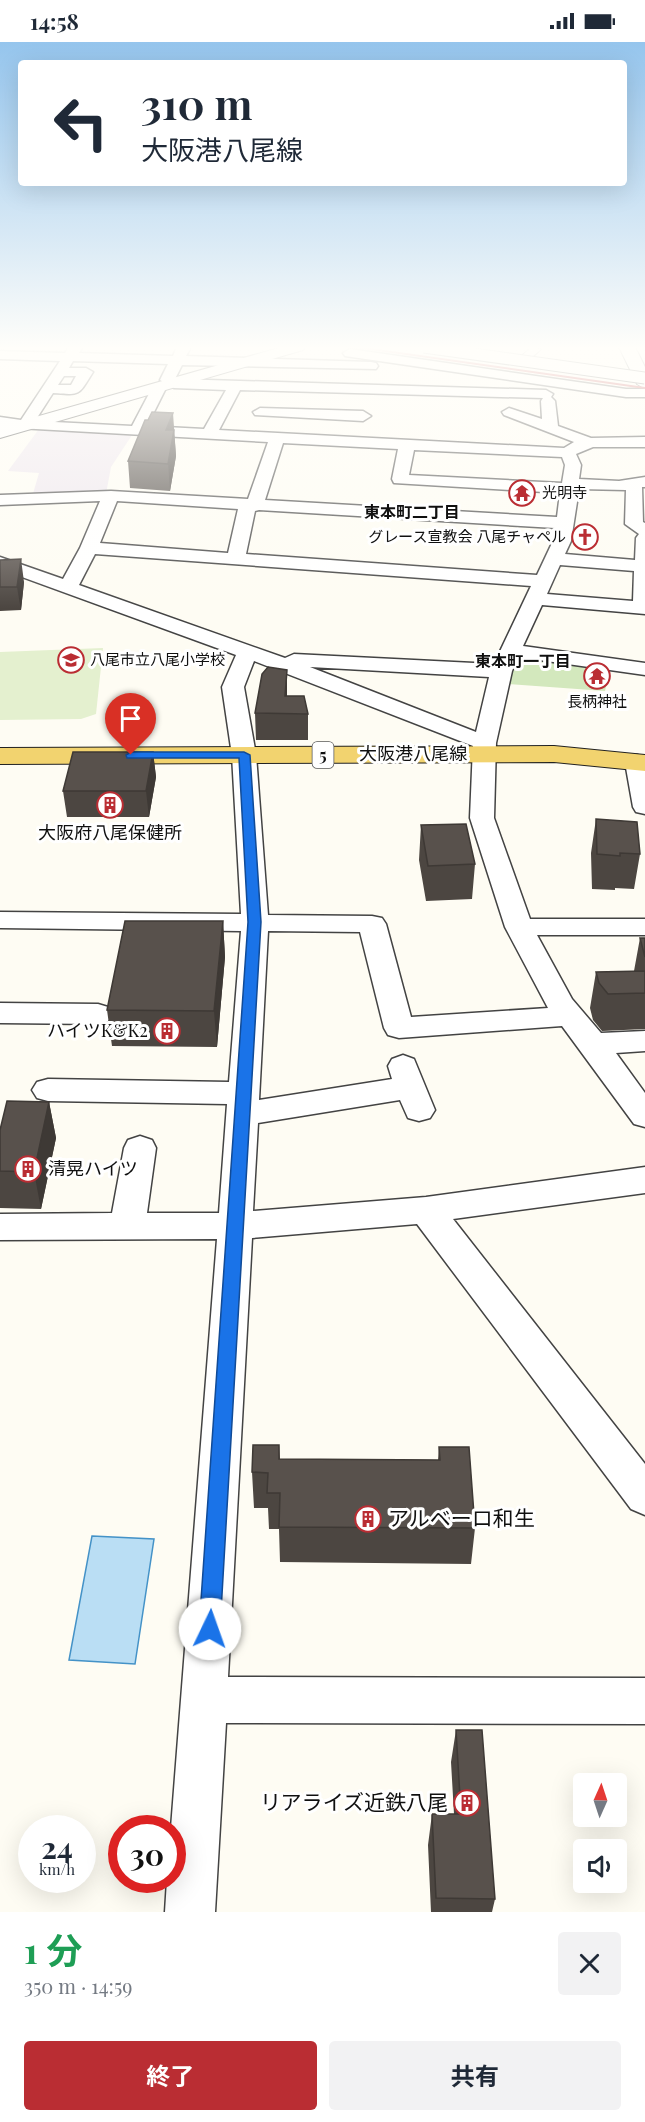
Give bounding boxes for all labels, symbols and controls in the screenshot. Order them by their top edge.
text: 14:58 [30,6,79,36]
text: 310 m [141,75,252,131]
icon: left [42,84,120,162]
text: 大阪港八尾線 [141,131,303,167]
temple icon: 光明寺 [507,478,537,508]
place label: 光明寺 [542,482,587,502]
district label: 東本町二丁目 [364,501,460,522]
church icon: グレース宣教会 八尾チャペル [570,522,600,552]
place label: グレース宣教会 八尾チャペル [368,526,566,546]
school or university icon: 八尾市立八尾小学校 [56,645,86,675]
place label: 八尾市立八尾小学校 [90,649,225,669]
district label: 東本町一丁目 [475,650,571,671]
temple icon: 長柄神社 [582,661,612,691]
place label: 長柄神社 [567,691,627,711]
pin [105,693,156,755]
icon: arrive [114,702,147,735]
street label: 大阪港八尾線 [359,741,467,765]
road number: 5 [312,742,334,768]
building icon: 大阪府八尾保健所 [95,790,125,820]
place label: 大阪府八尾保健所 [38,820,182,844]
building icon: ハイツK&K2 [152,1016,182,1046]
place label: ハイツK&K2 [47,1018,148,1042]
building icon: 清晃ハイツ [13,1154,43,1184]
place label: 清晃ハイツ [48,1156,138,1180]
place label: アルベーロ和生 [388,1503,535,1531]
building icon: アルベーロ和生 [353,1504,383,1534]
position arrow [178,1597,242,1661]
north arrow [573,1773,627,1827]
map controls [573,1773,627,1893]
place label: リアライズ近鉄八尾 [260,1787,448,1815]
building icon: リアライズ近鉄八尾 [452,1788,482,1818]
speed limit sign: 30 [108,1815,186,1893]
text: 24 [41,1827,73,1867]
button: sound [573,1839,627,1893]
text: km/h [39,1859,75,1879]
text: 1 分 [24,1925,82,1973]
button: close [558,1932,621,1995]
text: 350 m · 14:59 [24,1972,132,1999]
button: 終了 [24,2041,317,2110]
button: 共有 [329,2041,621,2110]

